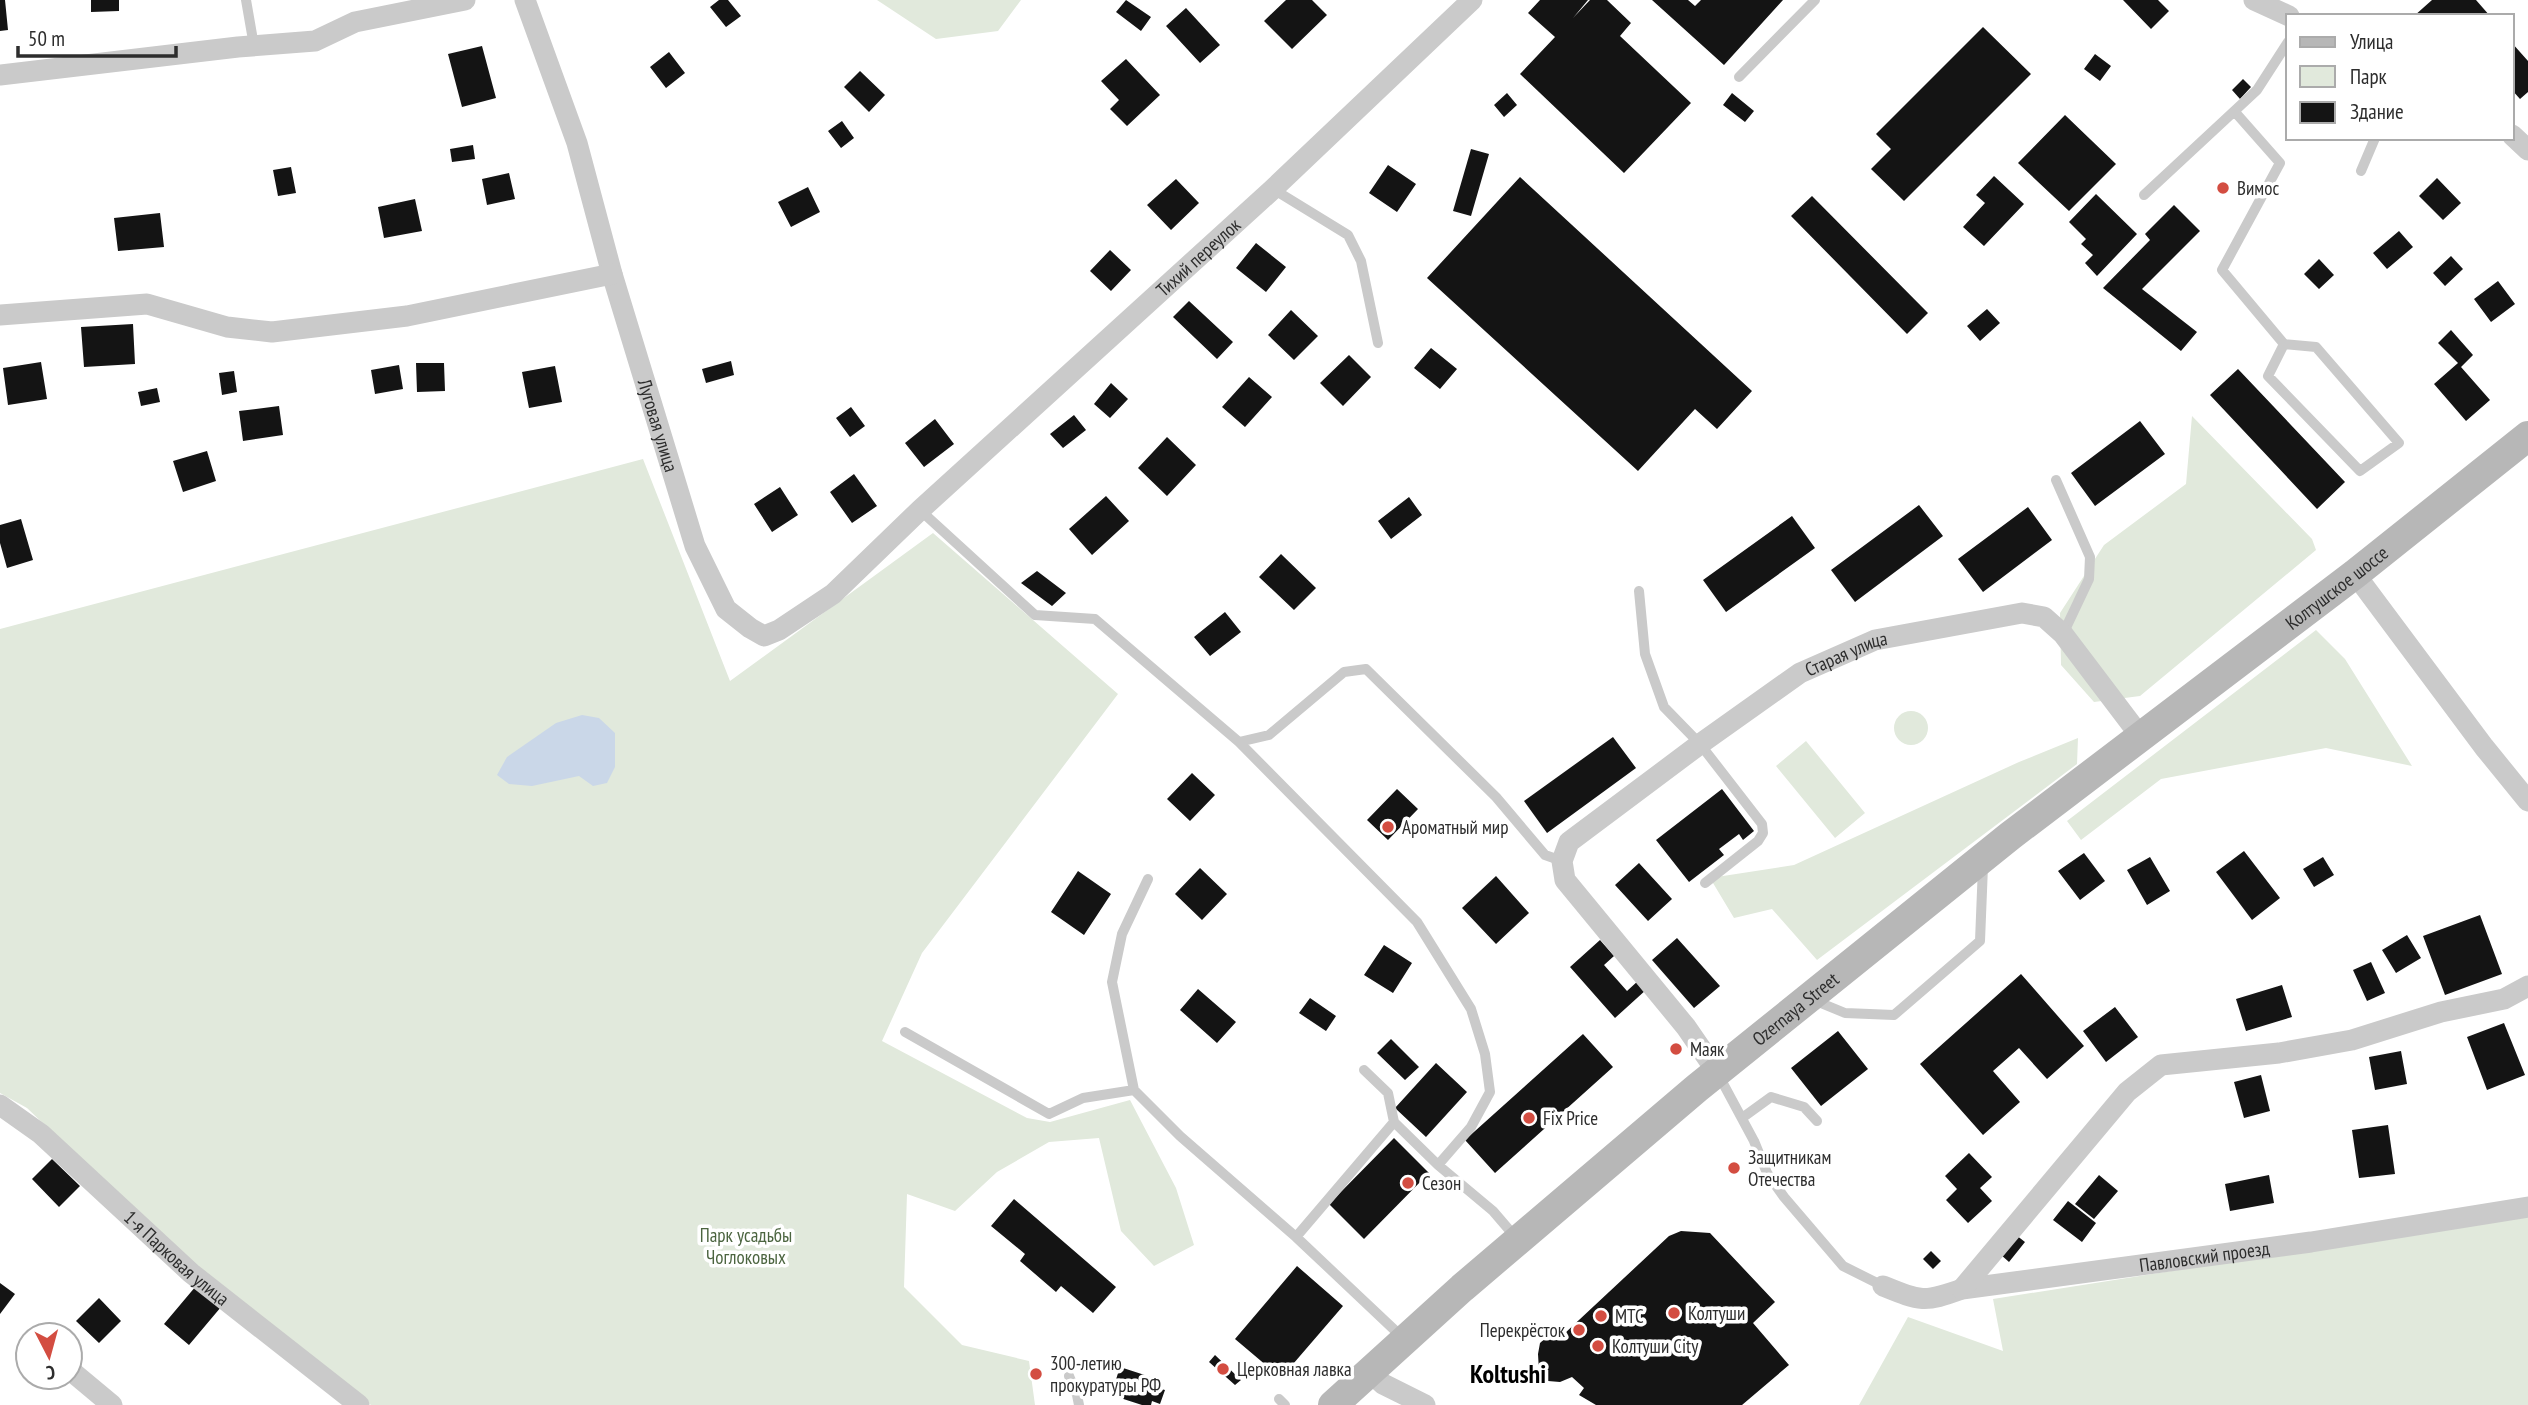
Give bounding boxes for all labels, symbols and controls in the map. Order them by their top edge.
scale bar [18,14,175,58]
legend [2286,14,2514,140]
text: 50 m [28,25,65,52]
text: Улица [2350,28,2393,55]
text: Парк [2350,63,2387,90]
text: Здание [2350,98,2404,125]
place label: Вимос [2237,176,2279,200]
marker: Вимос [2215,180,2231,196]
street label: Тихий переулок [1151,212,1246,302]
street label: Луговая улица [632,375,684,475]
street label: Колтушское шоссе [2280,540,2393,635]
street label: Старая улица [1801,626,1889,681]
place label: Ароматный мир [1402,815,1508,839]
marker: Ароматный мир [1380,819,1396,835]
street label: Ozernaya Street [1747,966,1844,1051]
place label: Маяк [1690,1037,1725,1061]
marker: Маяк [1668,1041,1684,1057]
place label: Fix Price [1543,1106,1598,1130]
marker: Fix Price [1521,1110,1537,1126]
place label: Защитникам Отечества [1748,1145,1831,1191]
marker: Защитникам Отечества [1726,1160,1742,1176]
place label: Сезон [1422,1171,1461,1195]
marker: Сезон [1400,1175,1416,1191]
street label: 1-я Парковая улица [119,1205,234,1311]
park label: Парк усадьбы Чоглоковых [700,1223,792,1269]
street label: Павловский проезд [2138,1236,2272,1277]
place label: Колтуши [1688,1301,1745,1325]
place label: МТС [1615,1304,1644,1328]
marker: Колтуши [1666,1305,1682,1321]
marker: МТС [1593,1308,1609,1324]
place label: Перекрёсток [1480,1318,1566,1342]
north arrow [14,1321,84,1391]
marker: Перекрёсток [1571,1322,1587,1338]
place label: Колтуши City [1612,1334,1699,1358]
marker: Колтуши City [1590,1338,1606,1354]
place label: 300-летию прокуратуры РФ [1050,1351,1161,1397]
place label: Церковная лавка [1237,1357,1352,1381]
district label: Koltushi [1470,1357,1546,1390]
text: С [45,1361,56,1385]
marker: Церковная лавка [1215,1361,1231,1377]
marker: 300-летию прокуратуры РФ [1028,1366,1044,1382]

